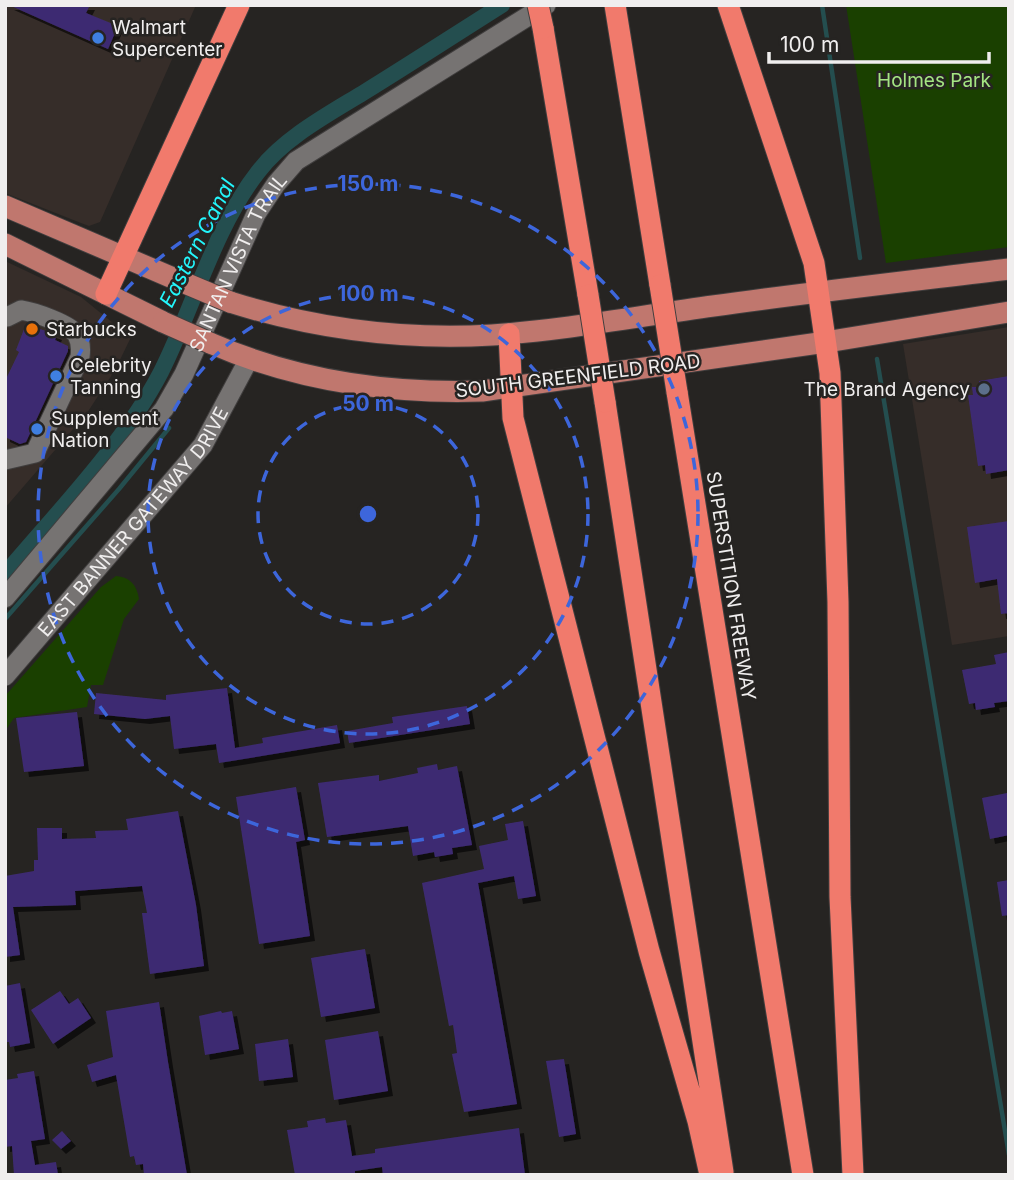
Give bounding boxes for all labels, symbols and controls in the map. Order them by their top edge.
place label: Walmart Supercenter [112,16,222,61]
scale bar [769,21,990,65]
marker: Walmart Supercenter [90,30,106,46]
text: 100 m [780,32,839,57]
park label: Holmes Park [877,69,992,92]
street label: SANTAN VISTA TRAIL [184,169,291,355]
text: 150 m [338,171,398,196]
water label: Eastern Canal [154,174,240,311]
text: 100 m [337,281,399,306]
place label: Starbucks [46,318,137,341]
marker: Starbucks [24,321,40,337]
street label: SOUTH GREENFIELD ROAD [454,350,702,402]
place label: Celebrity Tanning [70,354,152,399]
marker: Celebrity Tanning [48,368,64,384]
place label: The Brand Agency [803,378,970,401]
marker: The Brand Agency [976,381,992,397]
text: 50 m [342,391,394,416]
street label: EAST BANNER GATEWAY DRIVE [33,403,233,641]
place label: Supplement Nation [51,407,159,452]
marker: Supplement Nation [29,421,45,437]
street label: SUPERSTITION FREEWAY [702,470,761,702]
centre of rings [356,502,380,526]

